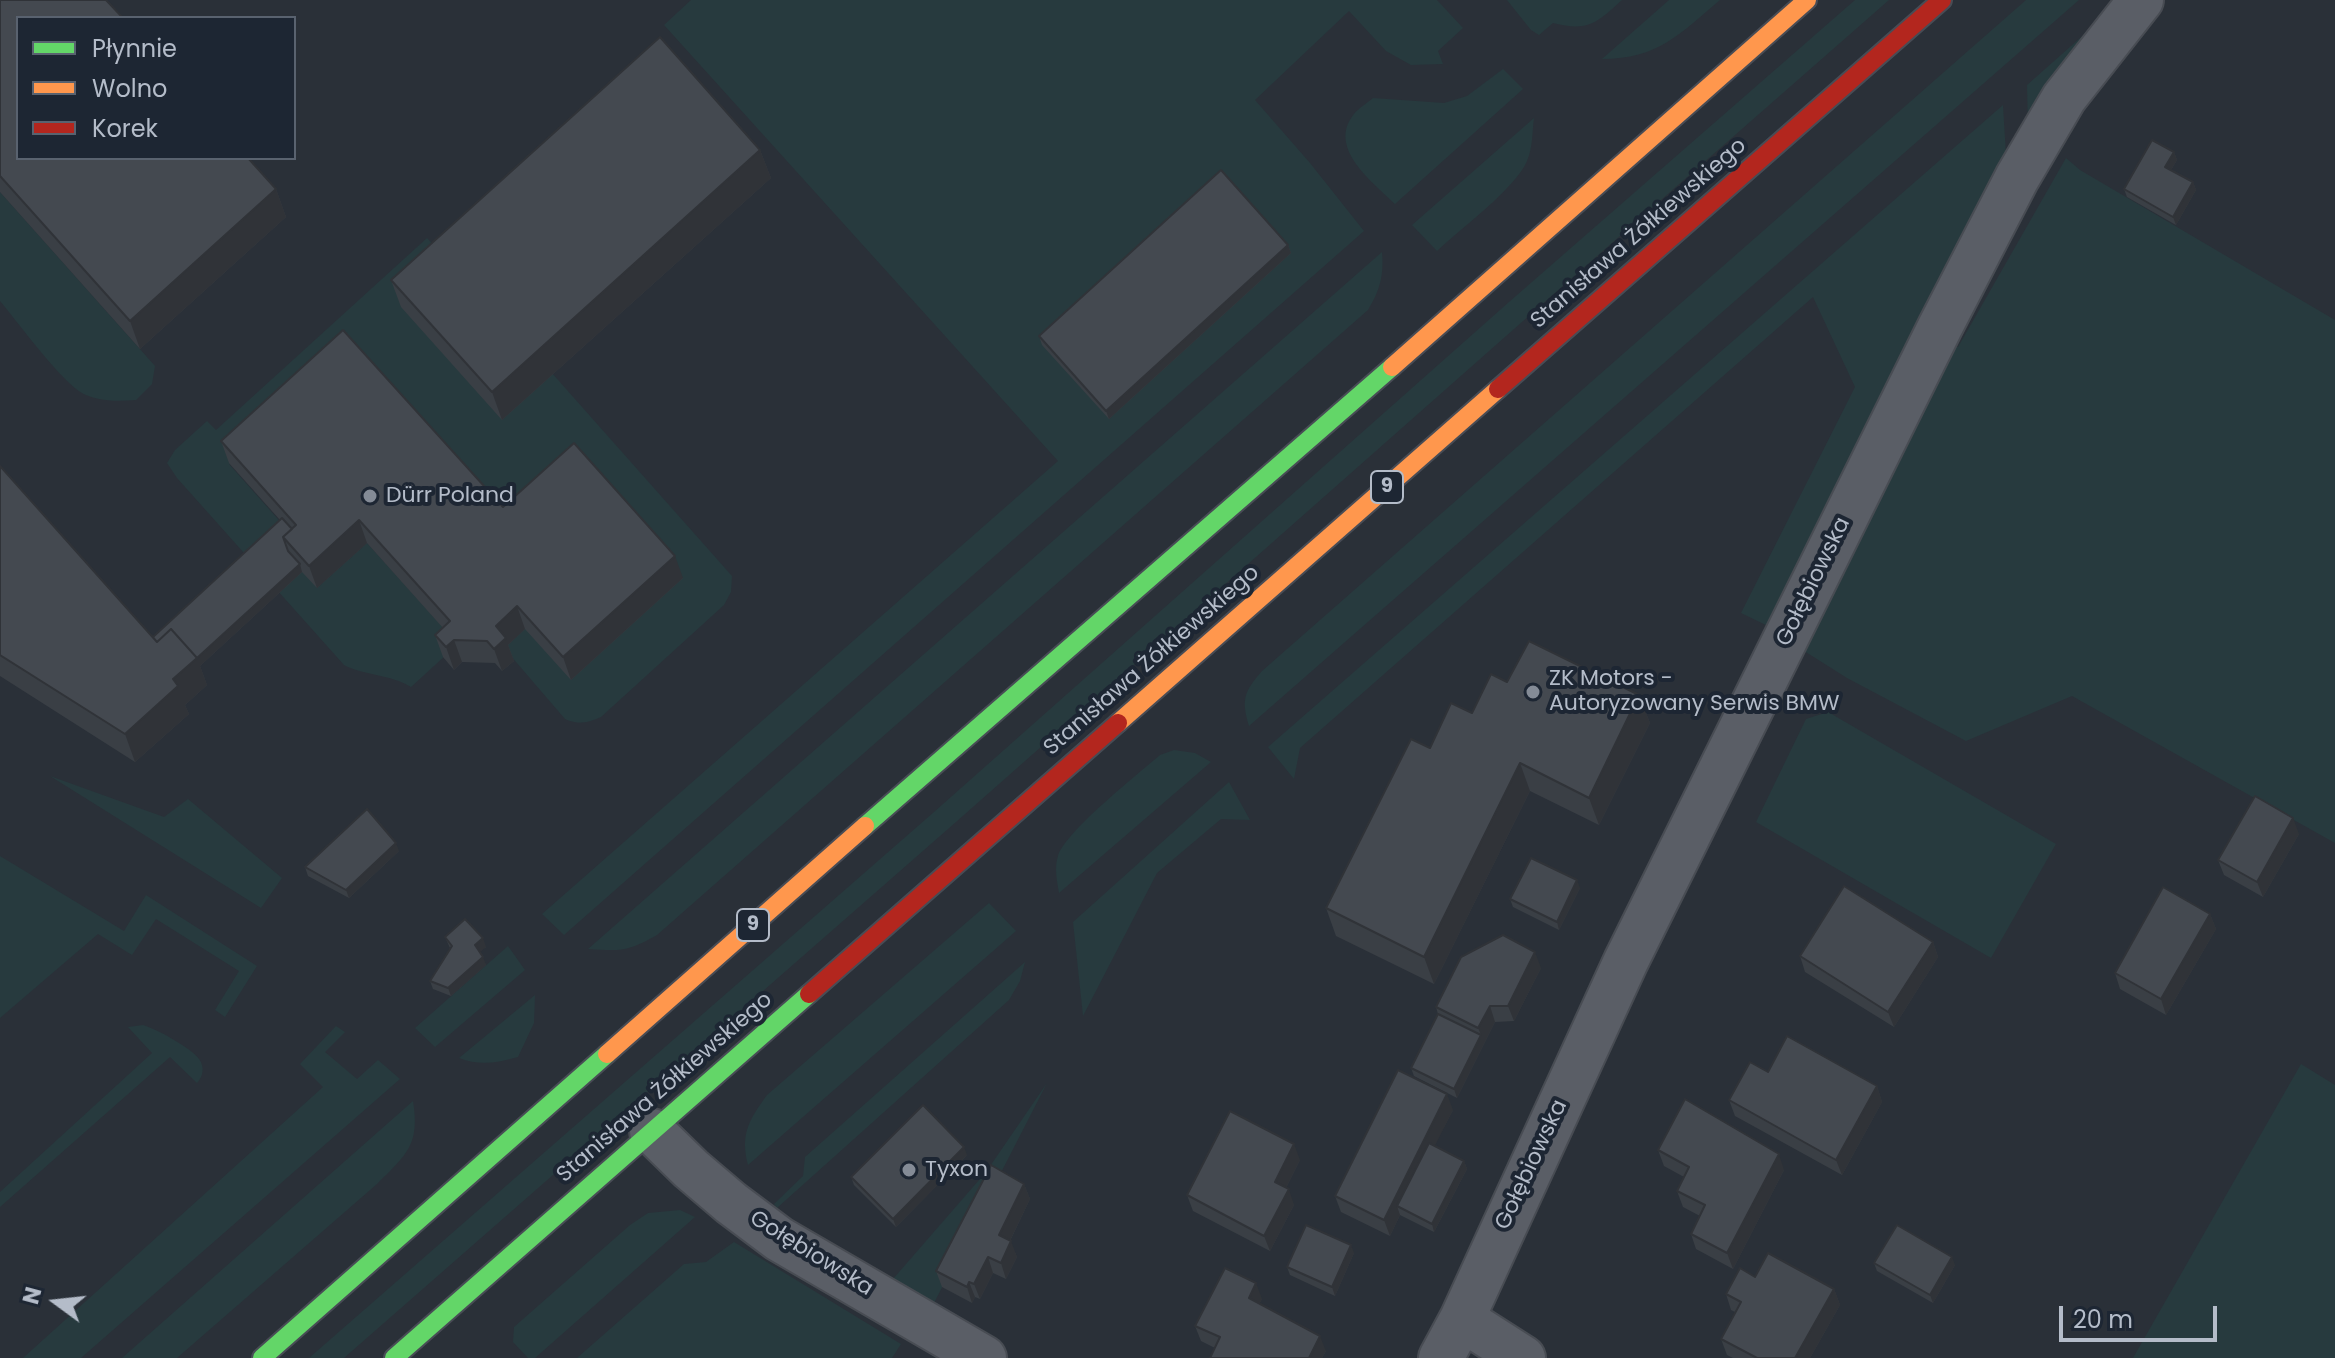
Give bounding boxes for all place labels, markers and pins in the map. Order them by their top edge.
place label: Dürr Poland [386,483,514,509]
marker: Dürr Poland [361,487,379,505]
place label: ZK Motors - Autoryzowany Serwis BMW [1549,666,1839,718]
marker: ZK Motors - Autoryzowany Serwis BMW [1524,683,1542,701]
place label: Tyxon [925,1157,988,1183]
marker: Tyxon [900,1161,918,1179]

